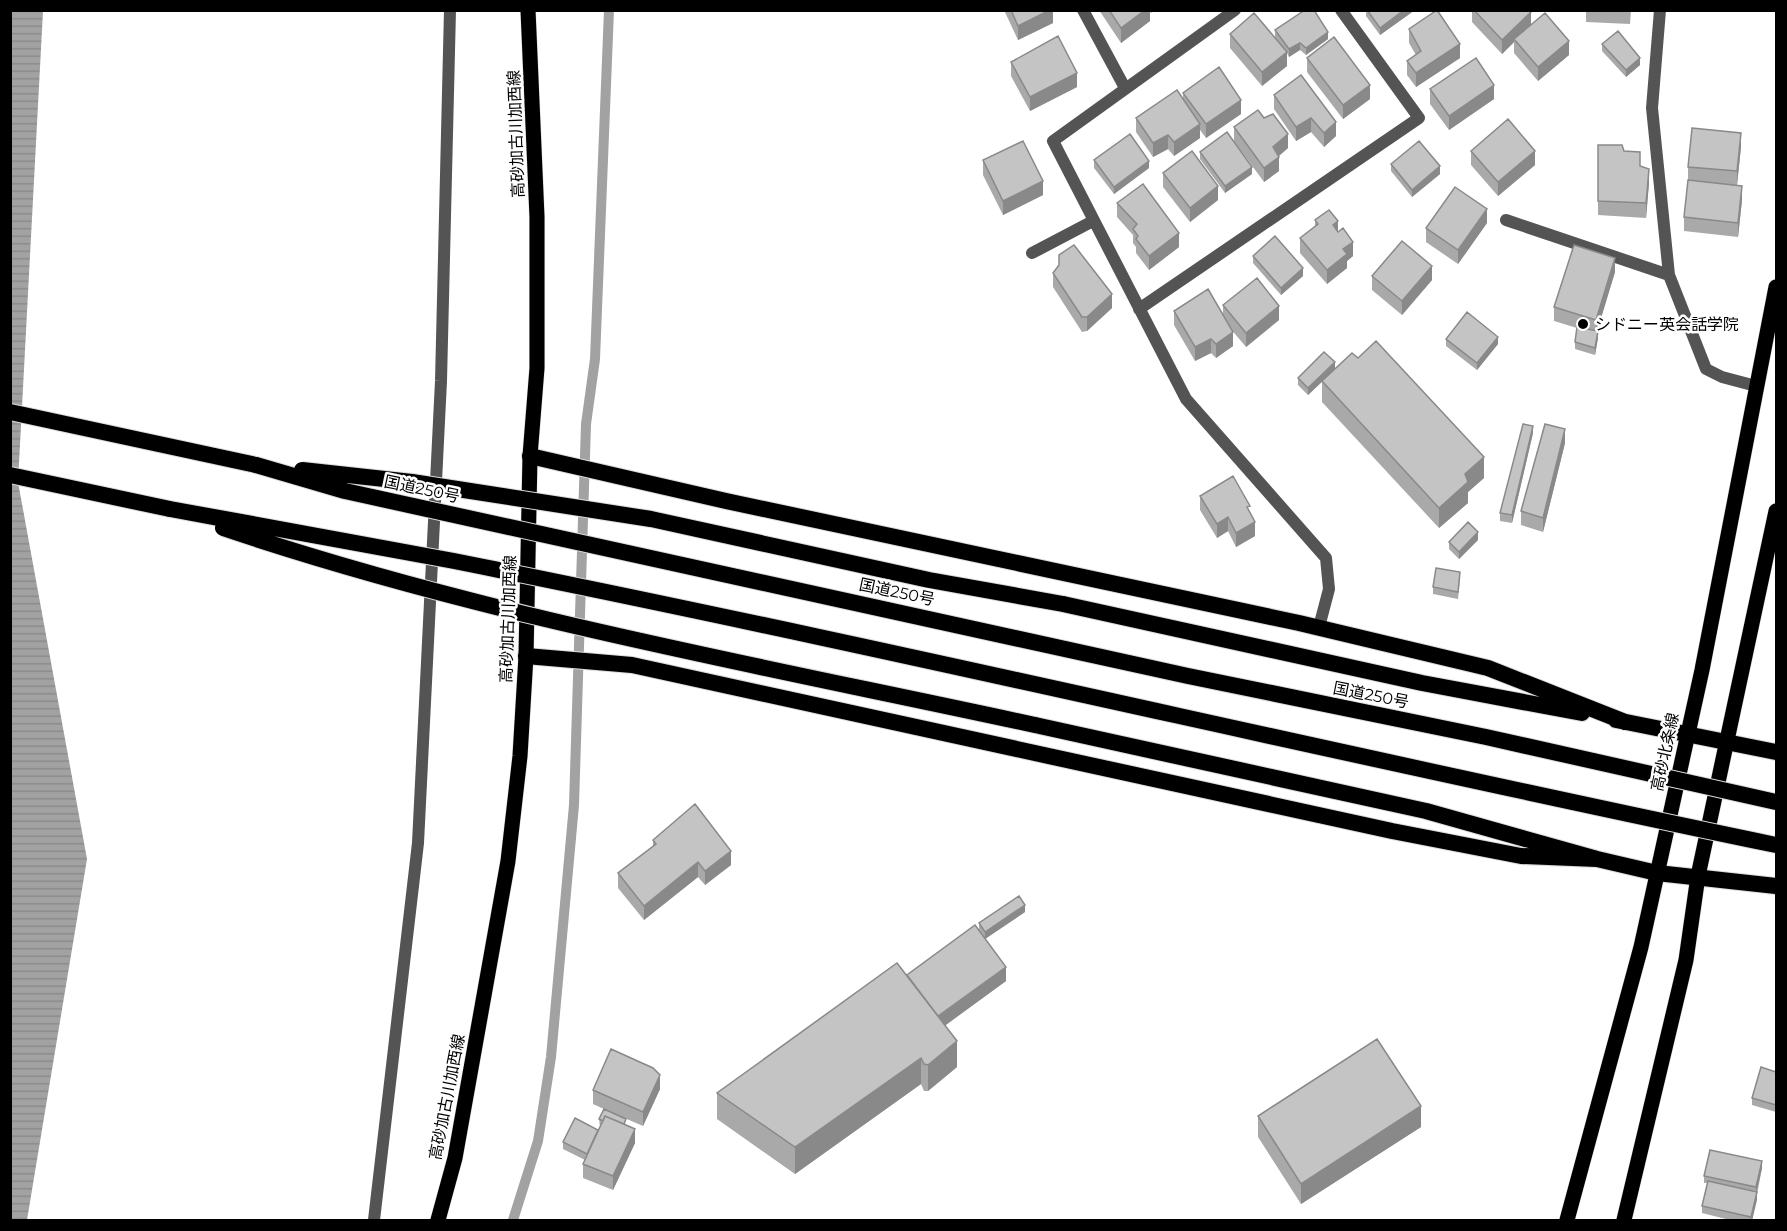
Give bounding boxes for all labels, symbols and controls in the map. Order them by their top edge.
street label: 高砂加古川加西線 [504,70,528,198]
place label: シドニー英会話学院 [1595,315,1739,334]
marker: シドニー英会話学院 [1576,317,1590,331]
street label: 国道250号 [382,472,462,506]
street label: 高砂加古川加西線 [496,555,520,683]
street label: 国道250号 [857,575,937,609]
street label: 国道250号 [1332,678,1410,712]
street label: 高砂北条線 [1647,711,1683,793]
street label: 高砂加古川加西線 [425,1032,469,1162]

